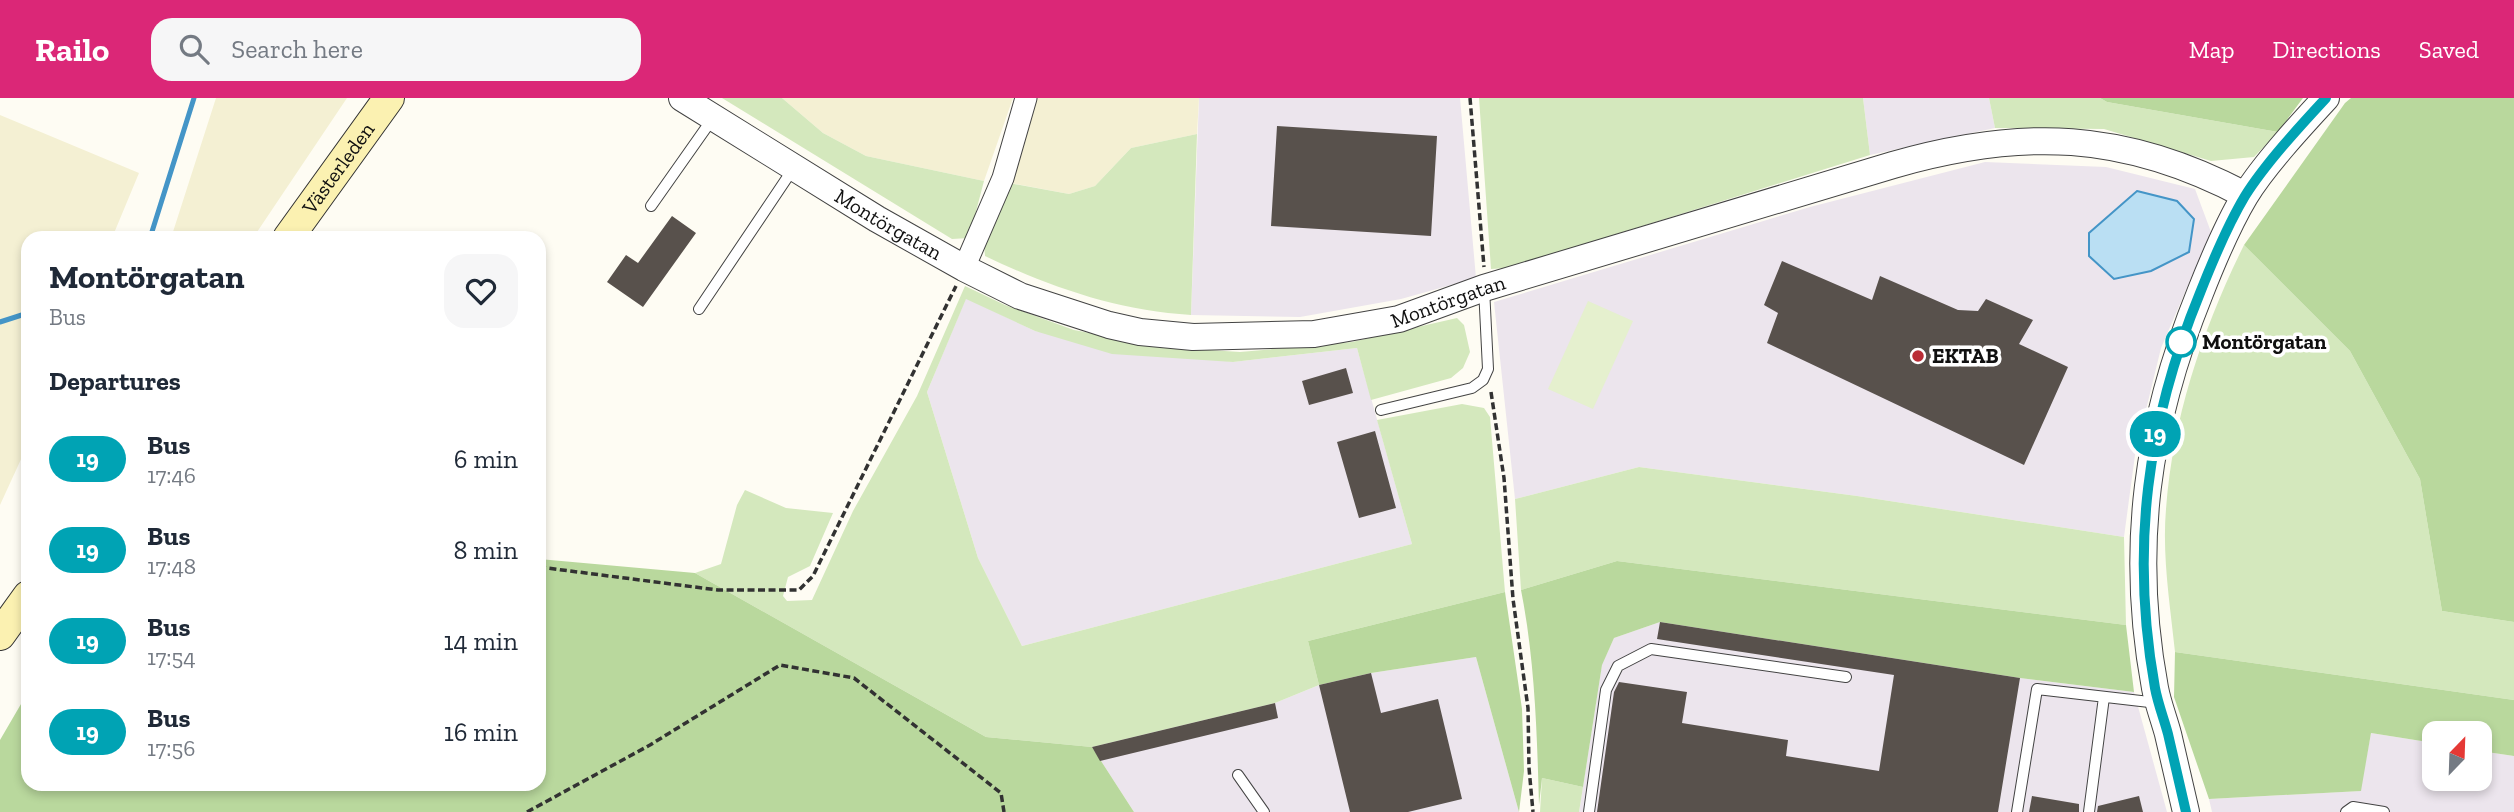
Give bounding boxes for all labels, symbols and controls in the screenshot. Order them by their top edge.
search box [151,18,641,81]
text: Railo [35,30,109,69]
icon: search [175,30,213,68]
text: Search here [231,33,363,65]
text: Map [2189,35,2235,64]
text: Directions [2273,35,2381,64]
text: Saved [2419,35,2479,64]
street label: Västerleden [296,117,379,219]
street label: Montörgatan [830,183,947,265]
button: heart [444,254,518,328]
text: Montörgatan [49,257,245,296]
street label: Montörgatan [1387,269,1508,333]
text: Bus [49,303,86,331]
marker: Montörgatan [2166,327,2196,357]
place label: Montörgatan [2202,329,2327,354]
place label: EKTAB [1932,343,1999,368]
marker: EKTAB [1910,348,1926,364]
text: Departures [49,365,181,397]
line badge: 19 [2124,411,2186,457]
text: 19 [2144,419,2166,448]
text: Bus [147,429,190,461]
text: 6 min [454,443,518,475]
text: 19 [76,444,99,473]
text: 17:46 [147,461,196,489]
text: Bus [147,520,190,552]
text: 8 min [453,534,518,566]
text: 19 [76,535,99,564]
text: 17:48 [147,552,196,580]
text: Bus [147,611,190,643]
text: 14 min [443,625,518,657]
text: 19 [76,626,99,655]
text: 17:54 [147,643,196,671]
text: Bus [147,702,190,734]
text: 16 min [444,716,518,748]
text: 19 [76,717,99,746]
north arrow [2422,721,2492,791]
map controls [2422,721,2492,791]
text: 17:56 [147,734,195,762]

